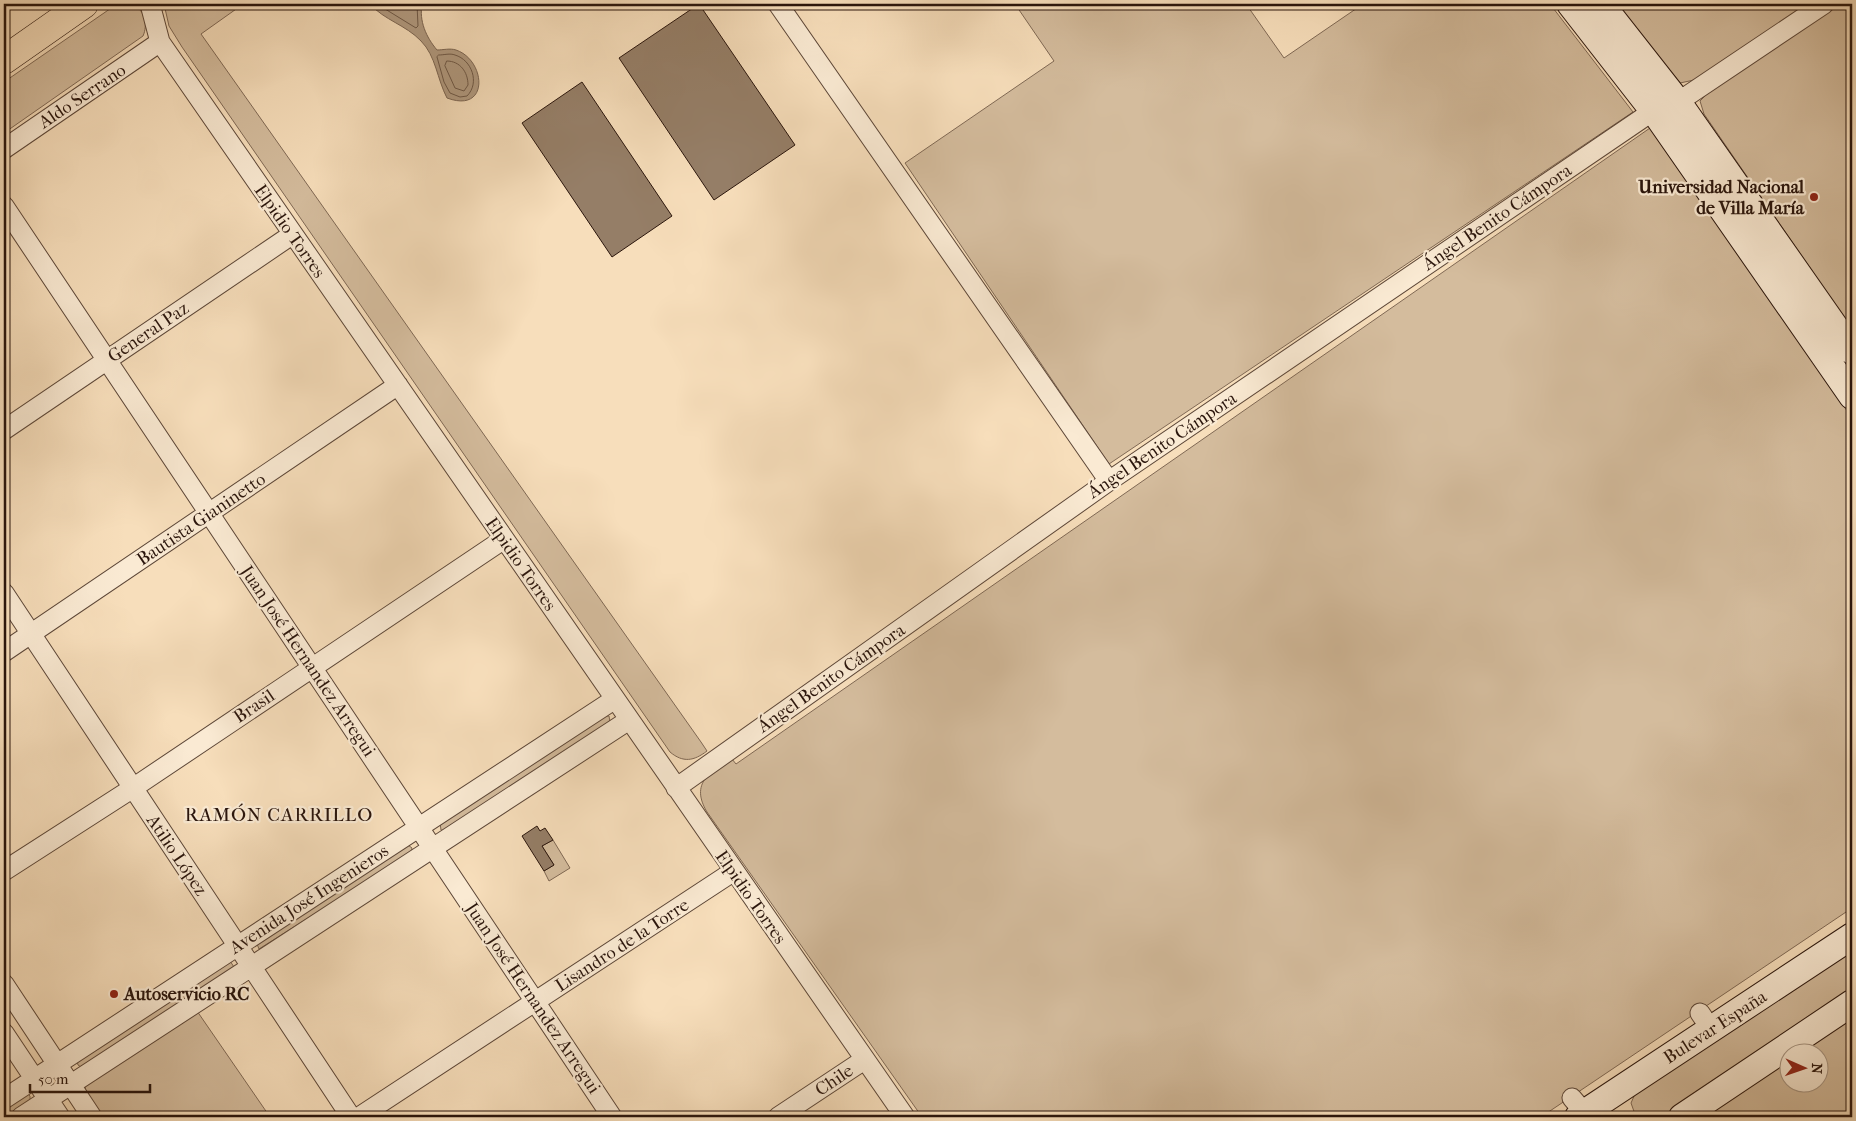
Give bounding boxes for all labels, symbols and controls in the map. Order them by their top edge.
street label: Aldo Serrano [34,60,130,134]
street label: Ángel Benito Cámpora [1417,159,1576,276]
place label: Universidad Nacional de Villa María [1637,177,1805,219]
street label: Elpidio Torres [250,181,330,282]
marker: Universidad Nacional de Villa María [1808,191,1820,203]
street label: General Paz [104,298,193,367]
street label: Ángel Benito Cámpora [1082,387,1241,504]
street label: Bautista Gianinetto [133,469,270,570]
street label: Elpidio Torres [481,514,561,615]
street label: Juan José Hernandez Arregui [235,560,380,761]
street label: Ángel Benito Cámpora [752,618,910,738]
street label: Brasil [230,685,279,728]
district label: RAMÓN CARRILLO [185,803,373,826]
street label: Atilio López [141,810,211,900]
street label: Avenida José Ingenieros [225,840,393,959]
street label: Elpidio Torres [711,847,791,948]
street label: Lisandro de la Torre [552,894,693,996]
street label: Juan José Hernandez Arregui [460,897,605,1098]
place label: Autoservicio RC [123,984,249,1005]
street label: Bulevar España [1660,986,1771,1069]
marker: Autoservicio RC [108,988,120,1000]
north arrow [1778,1044,1828,1094]
street label: Chile [811,1060,857,1101]
scale bar [30,1061,150,1093]
text: N [1808,1063,1825,1074]
text: 50 m [38,1070,69,1088]

